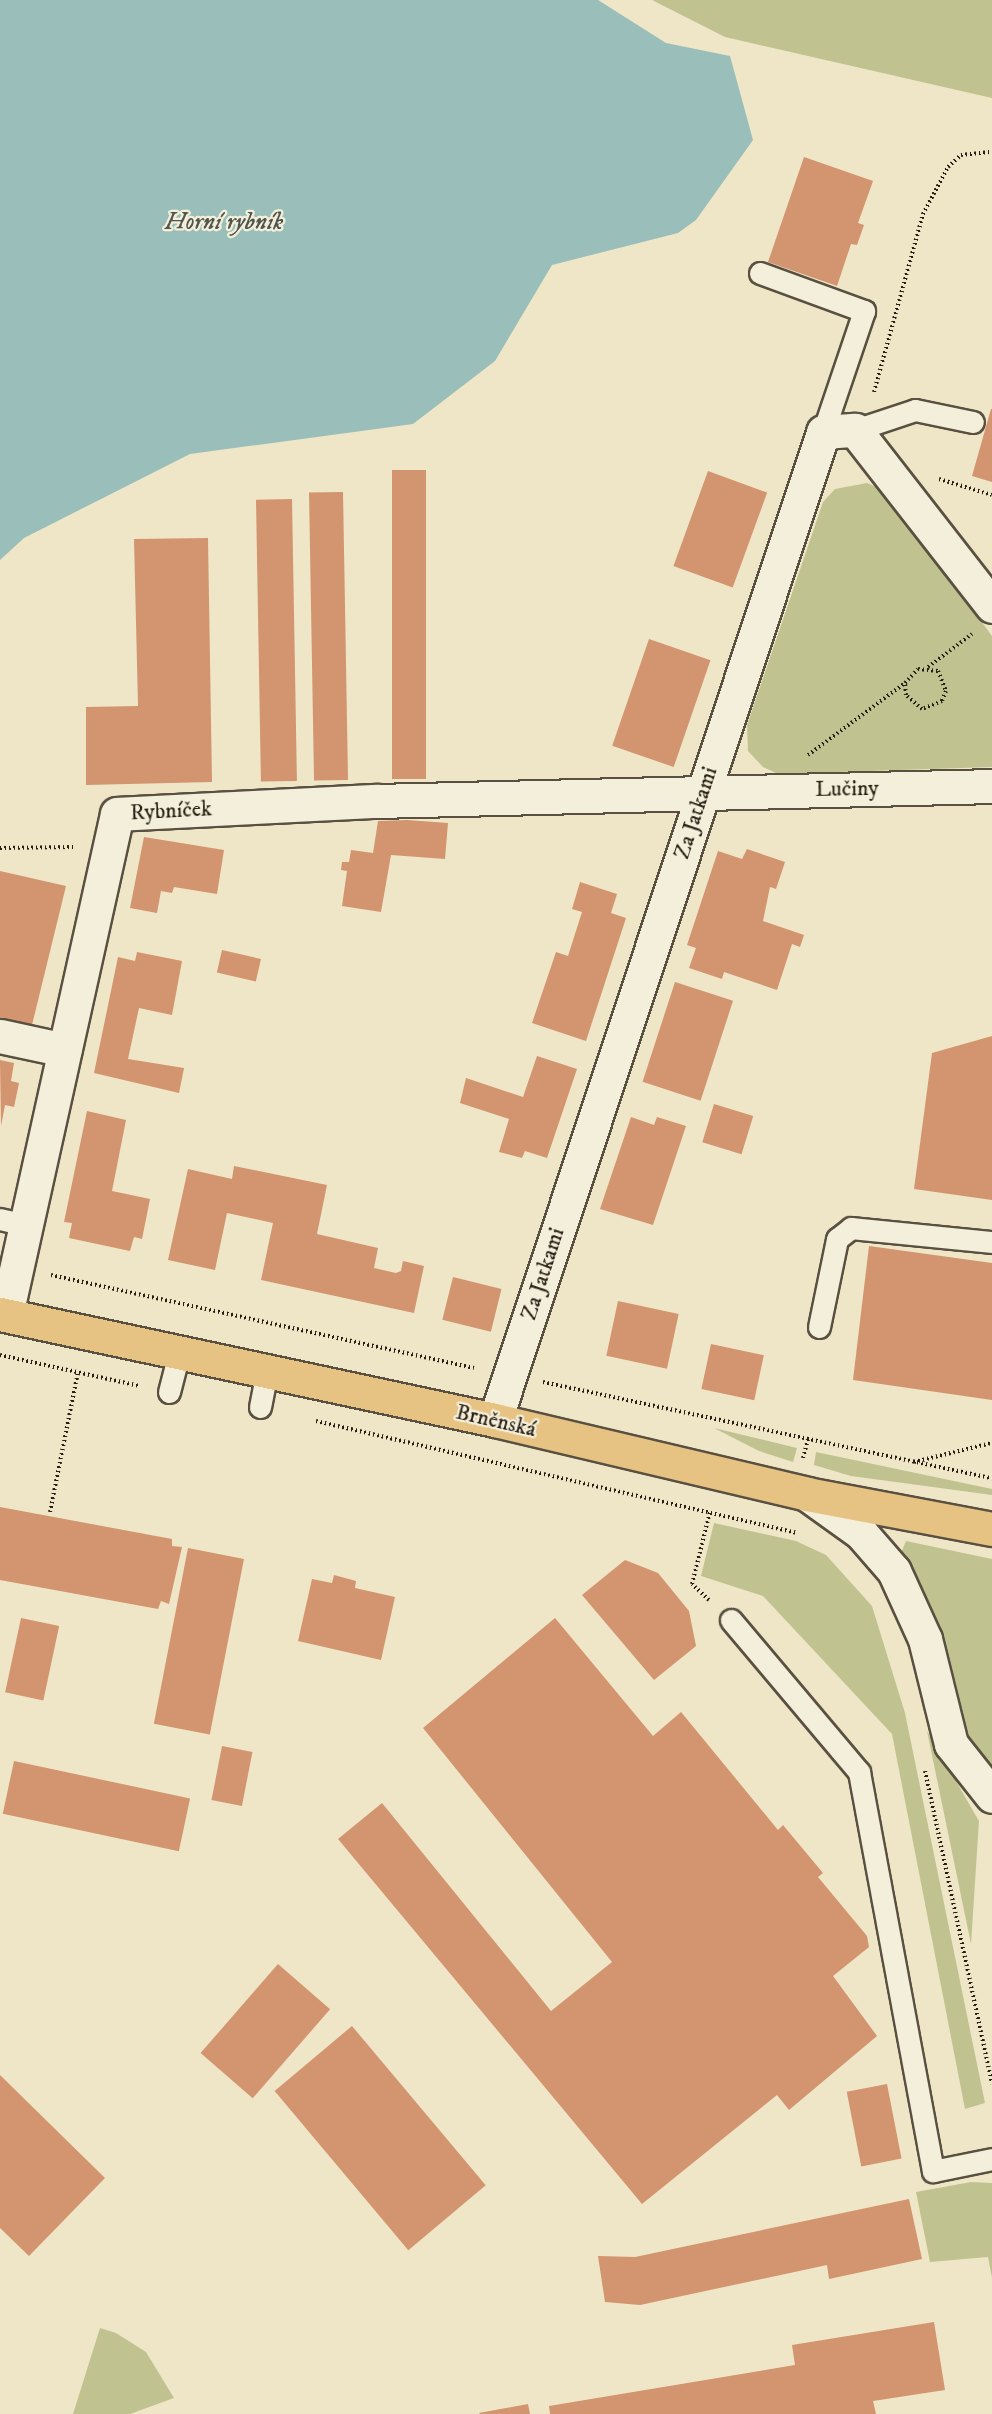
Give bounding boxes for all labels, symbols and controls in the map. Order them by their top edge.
water label: Horní rybník [165,209,283,237]
street label: Za Jatkami [669,764,723,862]
street label: Lučiny [815,775,879,803]
street label: Rybníček [130,796,212,826]
street label: Za Jatkami [516,1225,570,1323]
street label: Brněnská [453,1399,539,1443]

